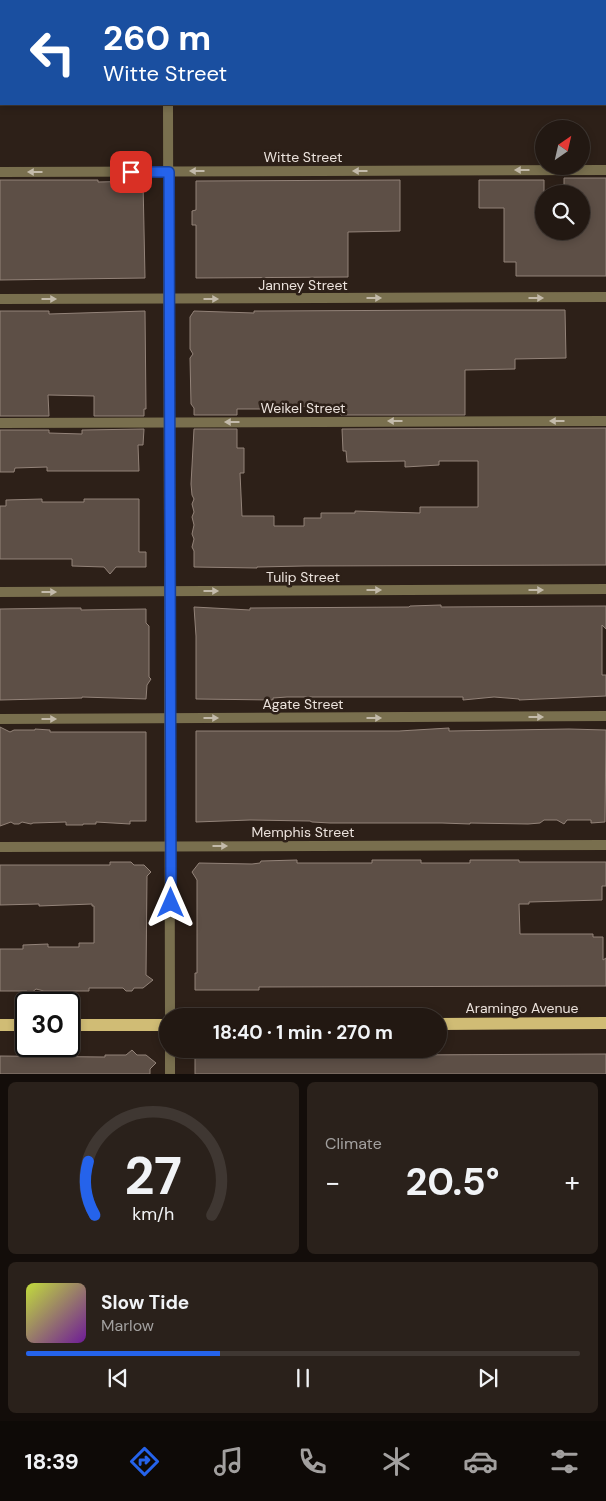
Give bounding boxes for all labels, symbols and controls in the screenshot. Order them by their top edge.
text: 260 m [103,15,211,61]
icon: left [20,20,85,85]
text: Witte Street [103,59,227,88]
north arrow [535,120,590,175]
map controls [535,120,590,240]
street label: Witte Street [263,148,343,166]
pin [110,151,152,193]
icon: arrive [117,158,145,186]
one-way arrow [514,166,530,174]
one-way arrow [189,167,205,175]
one-way arrow [352,167,368,175]
one-way arrow [27,168,43,176]
button: search [535,185,590,240]
street label: Janney Street [258,276,348,294]
one-way arrow [366,294,382,302]
one-way arrow [528,294,544,302]
one-way arrow [41,295,57,303]
one-way arrow [203,295,219,303]
street label: Weikel Street [260,399,346,417]
one-way arrow [387,417,403,425]
one-way arrow [549,417,565,425]
one-way arrow [224,418,240,426]
street label: Tulip Street [266,568,340,586]
one-way arrow [366,586,382,594]
one-way arrow [528,586,544,594]
one-way arrow [203,587,219,595]
one-way arrow [41,588,57,596]
street label: Agate Street [262,695,344,713]
one-way arrow [528,713,544,721]
one-way arrow [203,714,219,722]
one-way arrow [366,714,382,722]
one-way arrow [41,715,57,723]
street label: Memphis Street [252,823,354,841]
one-way arrow [212,842,228,850]
position arrow [144,876,196,928]
speed limit sign: 30 [15,992,80,1057]
street label: Aramingo Avenue [465,999,579,1017]
text: 18:40 · 1 min · 270 m [213,1020,393,1045]
text: Climate [325,1133,382,1154]
text: 27 [125,1142,182,1210]
text: 20.5° [405,1157,500,1207]
text: − [325,1164,340,1201]
text: + [565,1164,580,1201]
text: km/h [132,1202,175,1226]
text: Slow Tide [101,1290,189,1315]
text: Marlow [101,1315,154,1336]
icon: previous [104,1364,132,1392]
icon: pause [289,1364,317,1392]
icon: next [474,1364,502,1392]
icon: directions [127,1444,162,1479]
icon: music [211,1444,246,1479]
icon: phone [295,1444,330,1479]
icon: climate [379,1444,414,1479]
icon: car [463,1444,498,1479]
icon: filters [547,1444,582,1479]
text: 18:39 [24,1447,79,1476]

